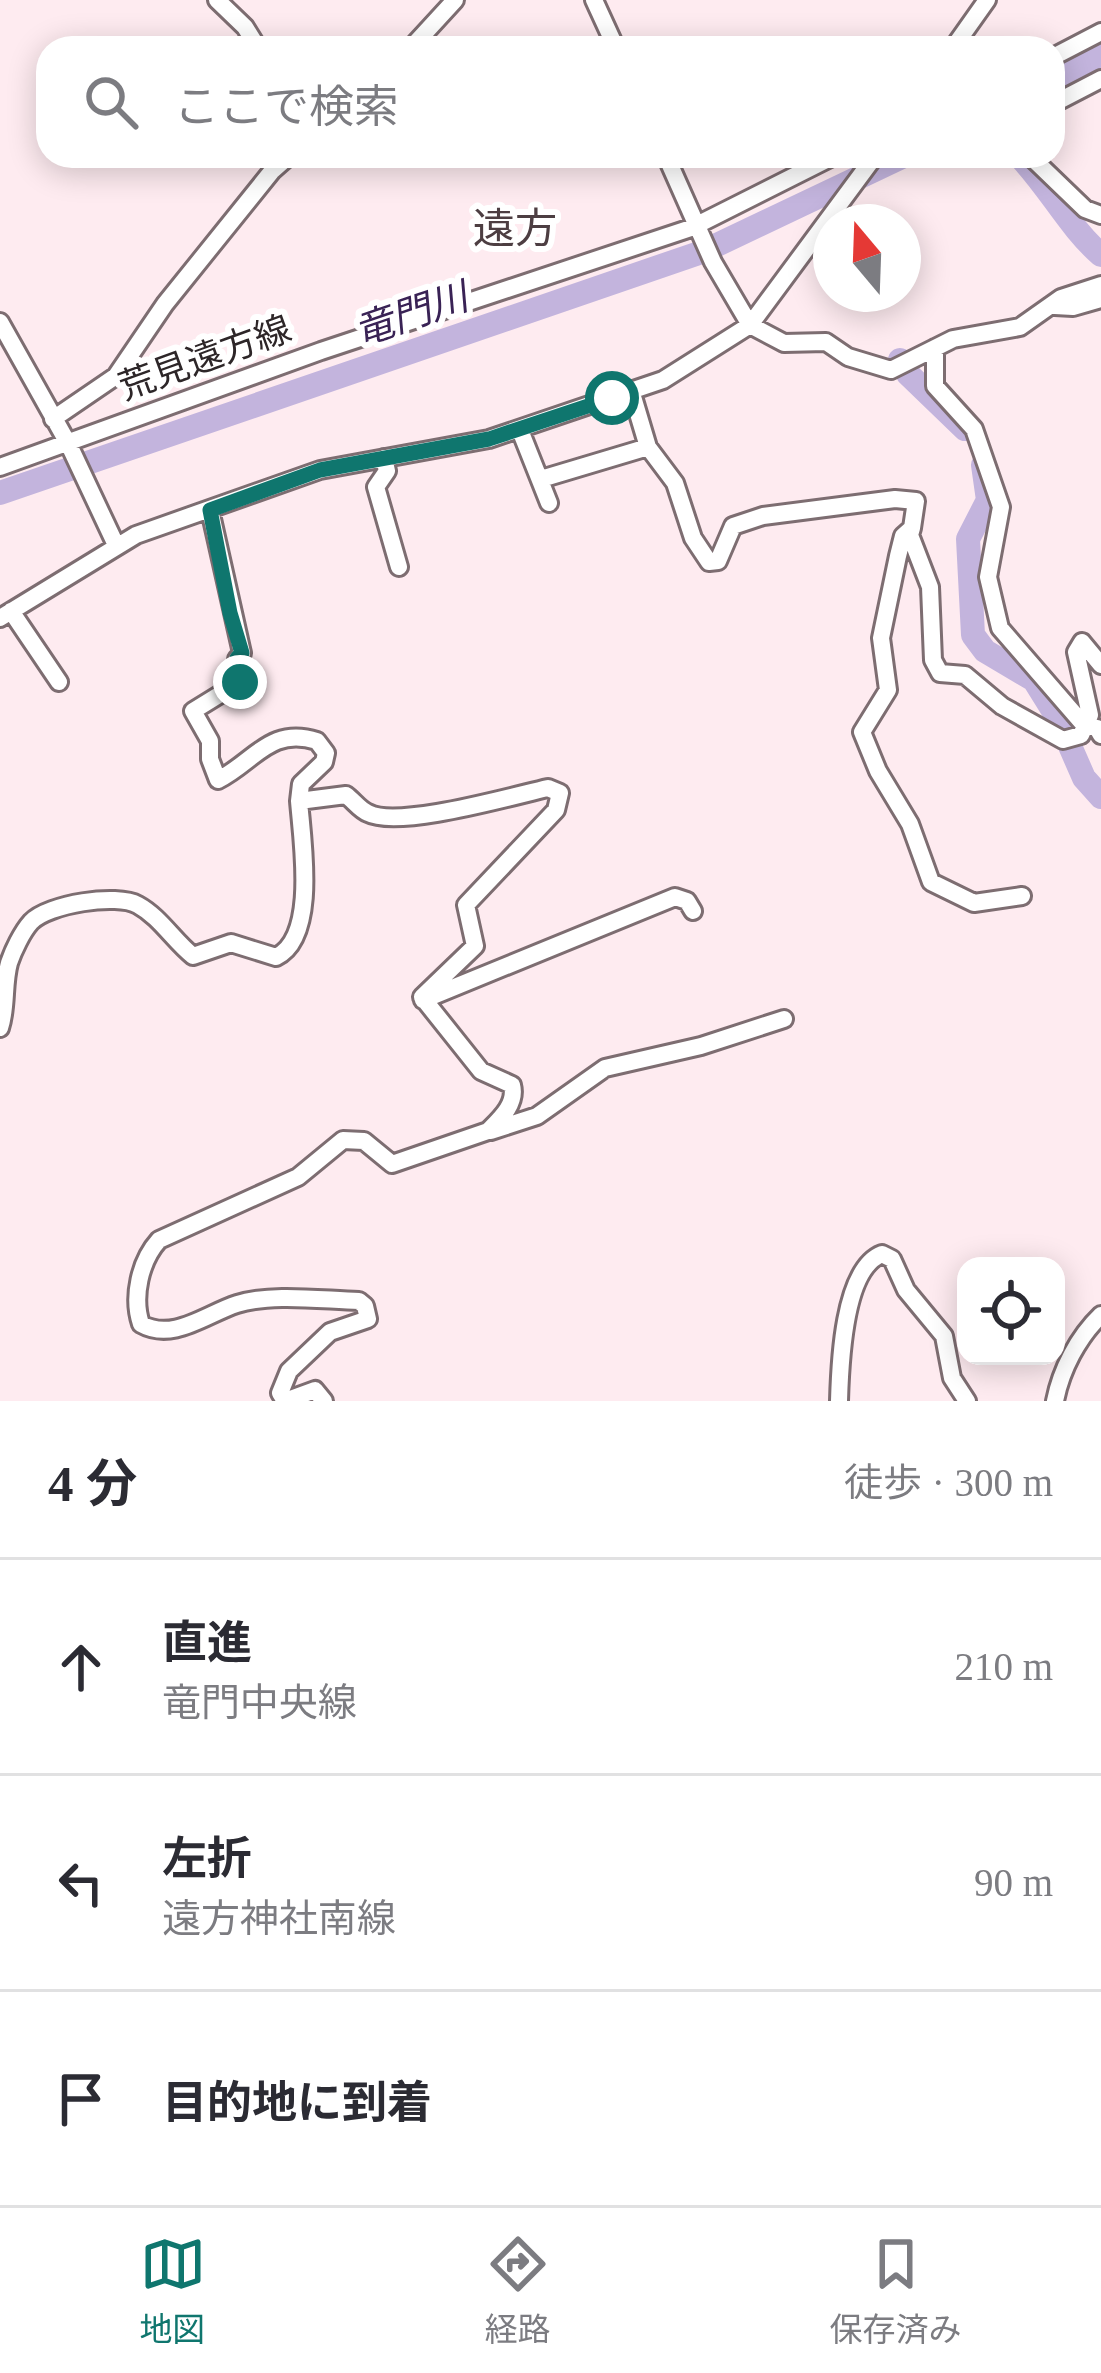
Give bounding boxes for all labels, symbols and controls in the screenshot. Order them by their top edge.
search box [36,36,1065,168]
icon: search [78,69,144,135]
text: ここで検索 [174,82,399,132]
north arrow [813,204,921,312]
district label: 遠方 [473,206,557,252]
water label: 竜門川 [349,273,477,353]
street label: 荒見遠方線 [114,308,296,408]
route start [585,371,639,425]
route end [213,655,267,709]
map controls [957,1257,1065,1365]
button: locate [957,1257,1065,1365]
text: 4 分 [48,1456,137,1512]
text: 徒歩 · 300 m [844,1461,1053,1504]
text: 直進 [162,1618,252,1668]
icon: ahead [48,1634,114,1700]
text: 210 m [954,1645,1053,1688]
text: 竜門中央線 [162,1681,357,1724]
text: 左折 [162,1834,252,1884]
icon: left [48,1850,114,1916]
text: 90 m [974,1861,1053,1904]
text: 遠方神社南線 [162,1897,396,1940]
icon: arrive [48,2066,114,2132]
text: 目的地に到着 [162,2078,432,2128]
tab: 地図 [140,2231,206,2351]
tab: 経路 [485,2231,551,2351]
tab: 保存済み [830,2231,962,2351]

